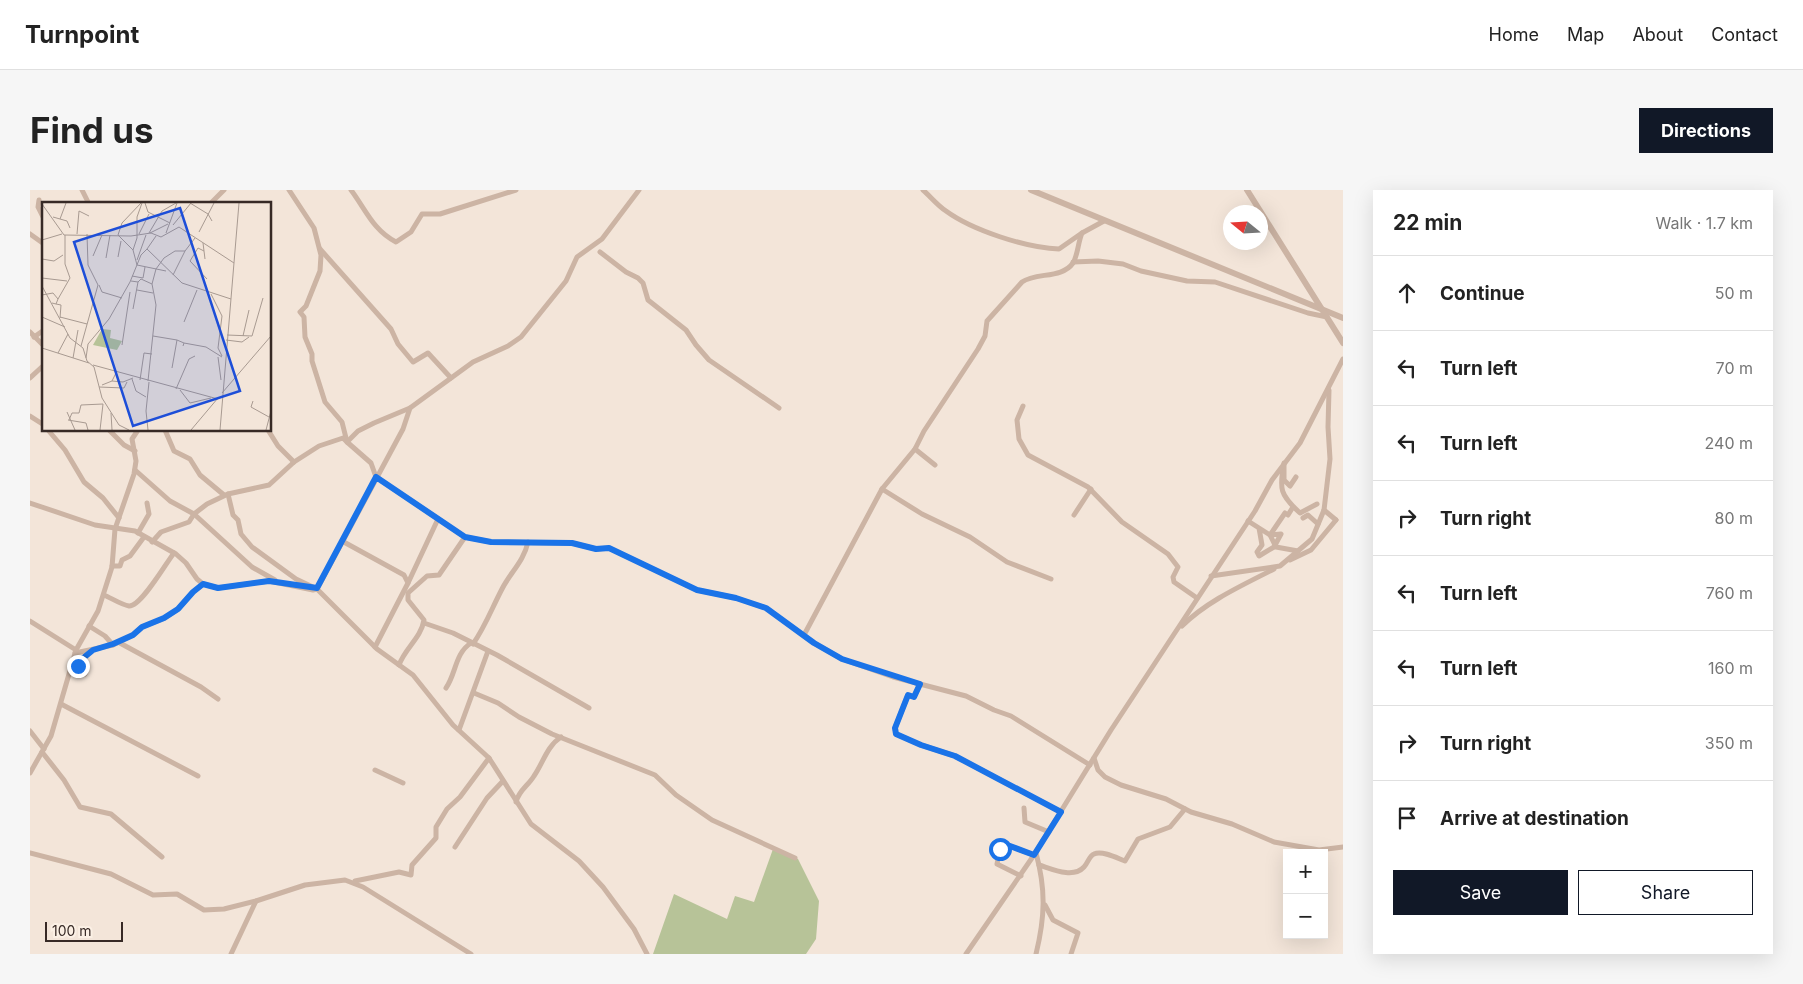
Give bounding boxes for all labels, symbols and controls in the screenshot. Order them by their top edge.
text: Turnpoint [25,20,139,49]
text: Home [1489,24,1539,45]
text: Map [1567,24,1604,45]
text: About [1632,24,1683,45]
text: Contact [1711,24,1778,45]
button: Directions [1639,108,1773,153]
text: Find us [30,109,154,151]
inset map [42,202,271,431]
north arrow [1223,205,1268,250]
text: 22 min [1393,210,1462,235]
text: Walk · 1.7 km [1656,213,1753,233]
icon: ahead [1393,279,1421,307]
text: Continue [1440,282,1525,305]
text: 50 m [1715,283,1753,303]
icon: left [1393,354,1421,382]
text: Turn left [1440,357,1518,380]
text: 70 m [1716,358,1753,378]
icon: left [1393,429,1421,457]
text: Turn left [1440,432,1518,455]
text: 240 m [1705,433,1753,453]
icon: right [1393,504,1421,532]
text: Turn right [1440,507,1531,530]
text: 80 m [1714,508,1753,528]
icon: left [1393,579,1421,607]
text: Turn left [1440,582,1518,605]
text: 760 m [1706,583,1753,603]
icon: left [1393,654,1421,682]
route end [67,655,90,678]
text: Turn left [1440,657,1518,680]
text: 160 m [1708,658,1753,678]
icon: right [1393,729,1421,757]
text: Turn right [1440,732,1531,755]
text: 350 m [1705,733,1753,753]
icon: arrive [1393,804,1421,832]
text: Arrive at destination [1440,807,1629,830]
route start [989,838,1012,861]
map controls [1283,849,1328,939]
button: + [1283,849,1328,894]
button: Save [1393,870,1568,915]
button: Share [1578,870,1753,915]
button: − [1283,894,1328,939]
scale bar [45,919,122,942]
text: 100 m [52,922,92,939]

